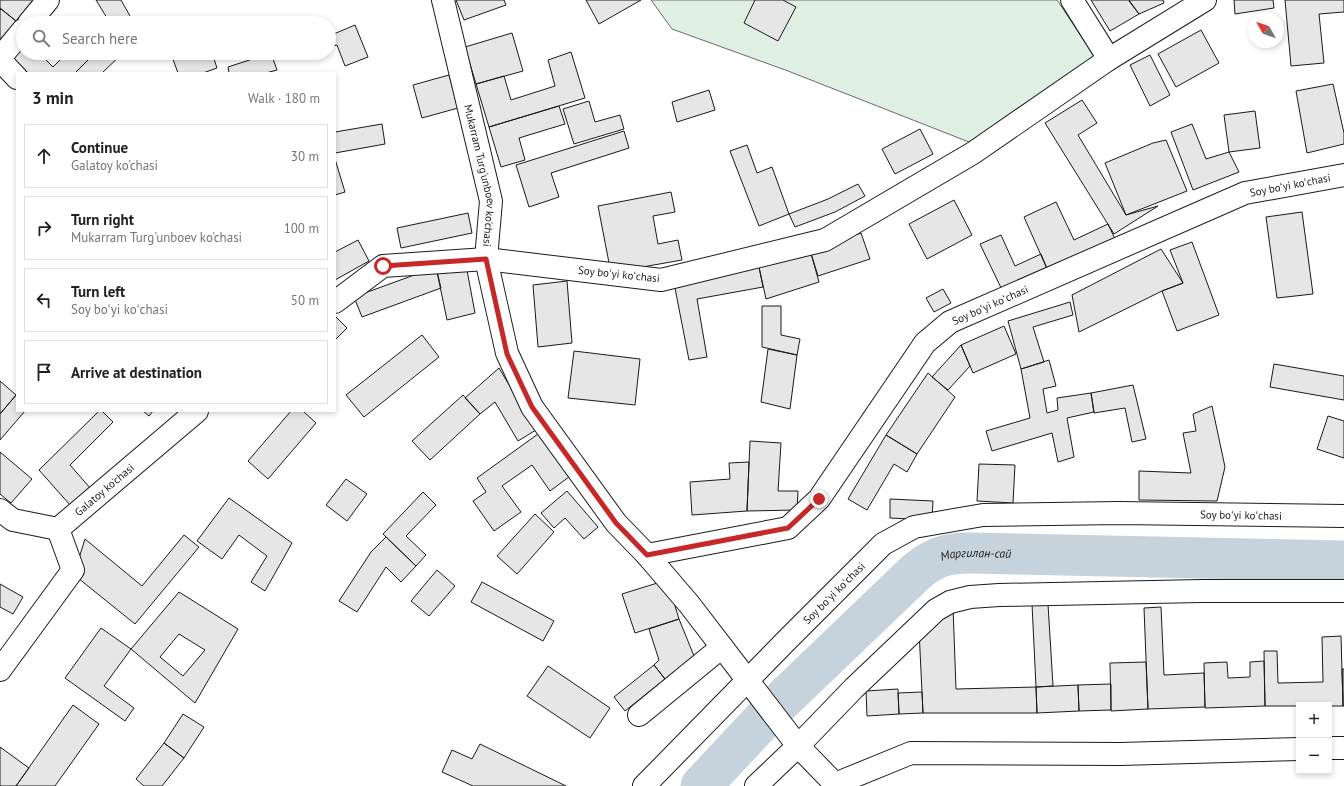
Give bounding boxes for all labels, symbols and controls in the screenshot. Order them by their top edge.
north arrow [1248,12,1284,48]
search box [16,16,336,60]
icon: search [30,27,52,49]
text: Search here [62,29,138,48]
text: 3 min [32,87,73,109]
text: Walk · 180 m [248,90,320,107]
street label: Mukarram Turg'unboev ko'chasi [461,103,498,247]
text: Continue [71,138,128,157]
icon: ahead [33,145,55,167]
text: 30 m [291,148,319,165]
text: Galatoy ko'chasi [71,157,158,174]
street label: Soy boʻyi koʻchasi [1248,170,1332,200]
text: Turn right [71,210,134,229]
icon: right [33,217,55,239]
text: 100 m [284,220,319,237]
text: Mukarram Turg'unboev ko'chasi [71,229,242,246]
route start [374,257,392,275]
street label: Soy boʻyi koʻchasi [577,263,661,285]
text: Turn left [71,282,125,301]
street label: Soy boʻyi koʻchasi [950,282,1030,328]
icon: left [33,289,55,311]
text: 50 m [291,292,319,309]
text: Soy boʻyi koʻchasi [71,301,168,318]
icon: arrive [33,361,55,383]
text: Arrive at destination [71,363,202,382]
street label: Galatoy ko'chasi [72,460,137,519]
route end [810,490,828,508]
street label: Soy boʻyi koʻchasi [1200,507,1282,523]
water label: Маргилан-сай [939,545,1011,564]
street label: Soy boʻyi koʻchasi [800,559,868,627]
map controls [1296,702,1332,774]
button: + [1296,702,1332,738]
button: − [1296,738,1332,774]

